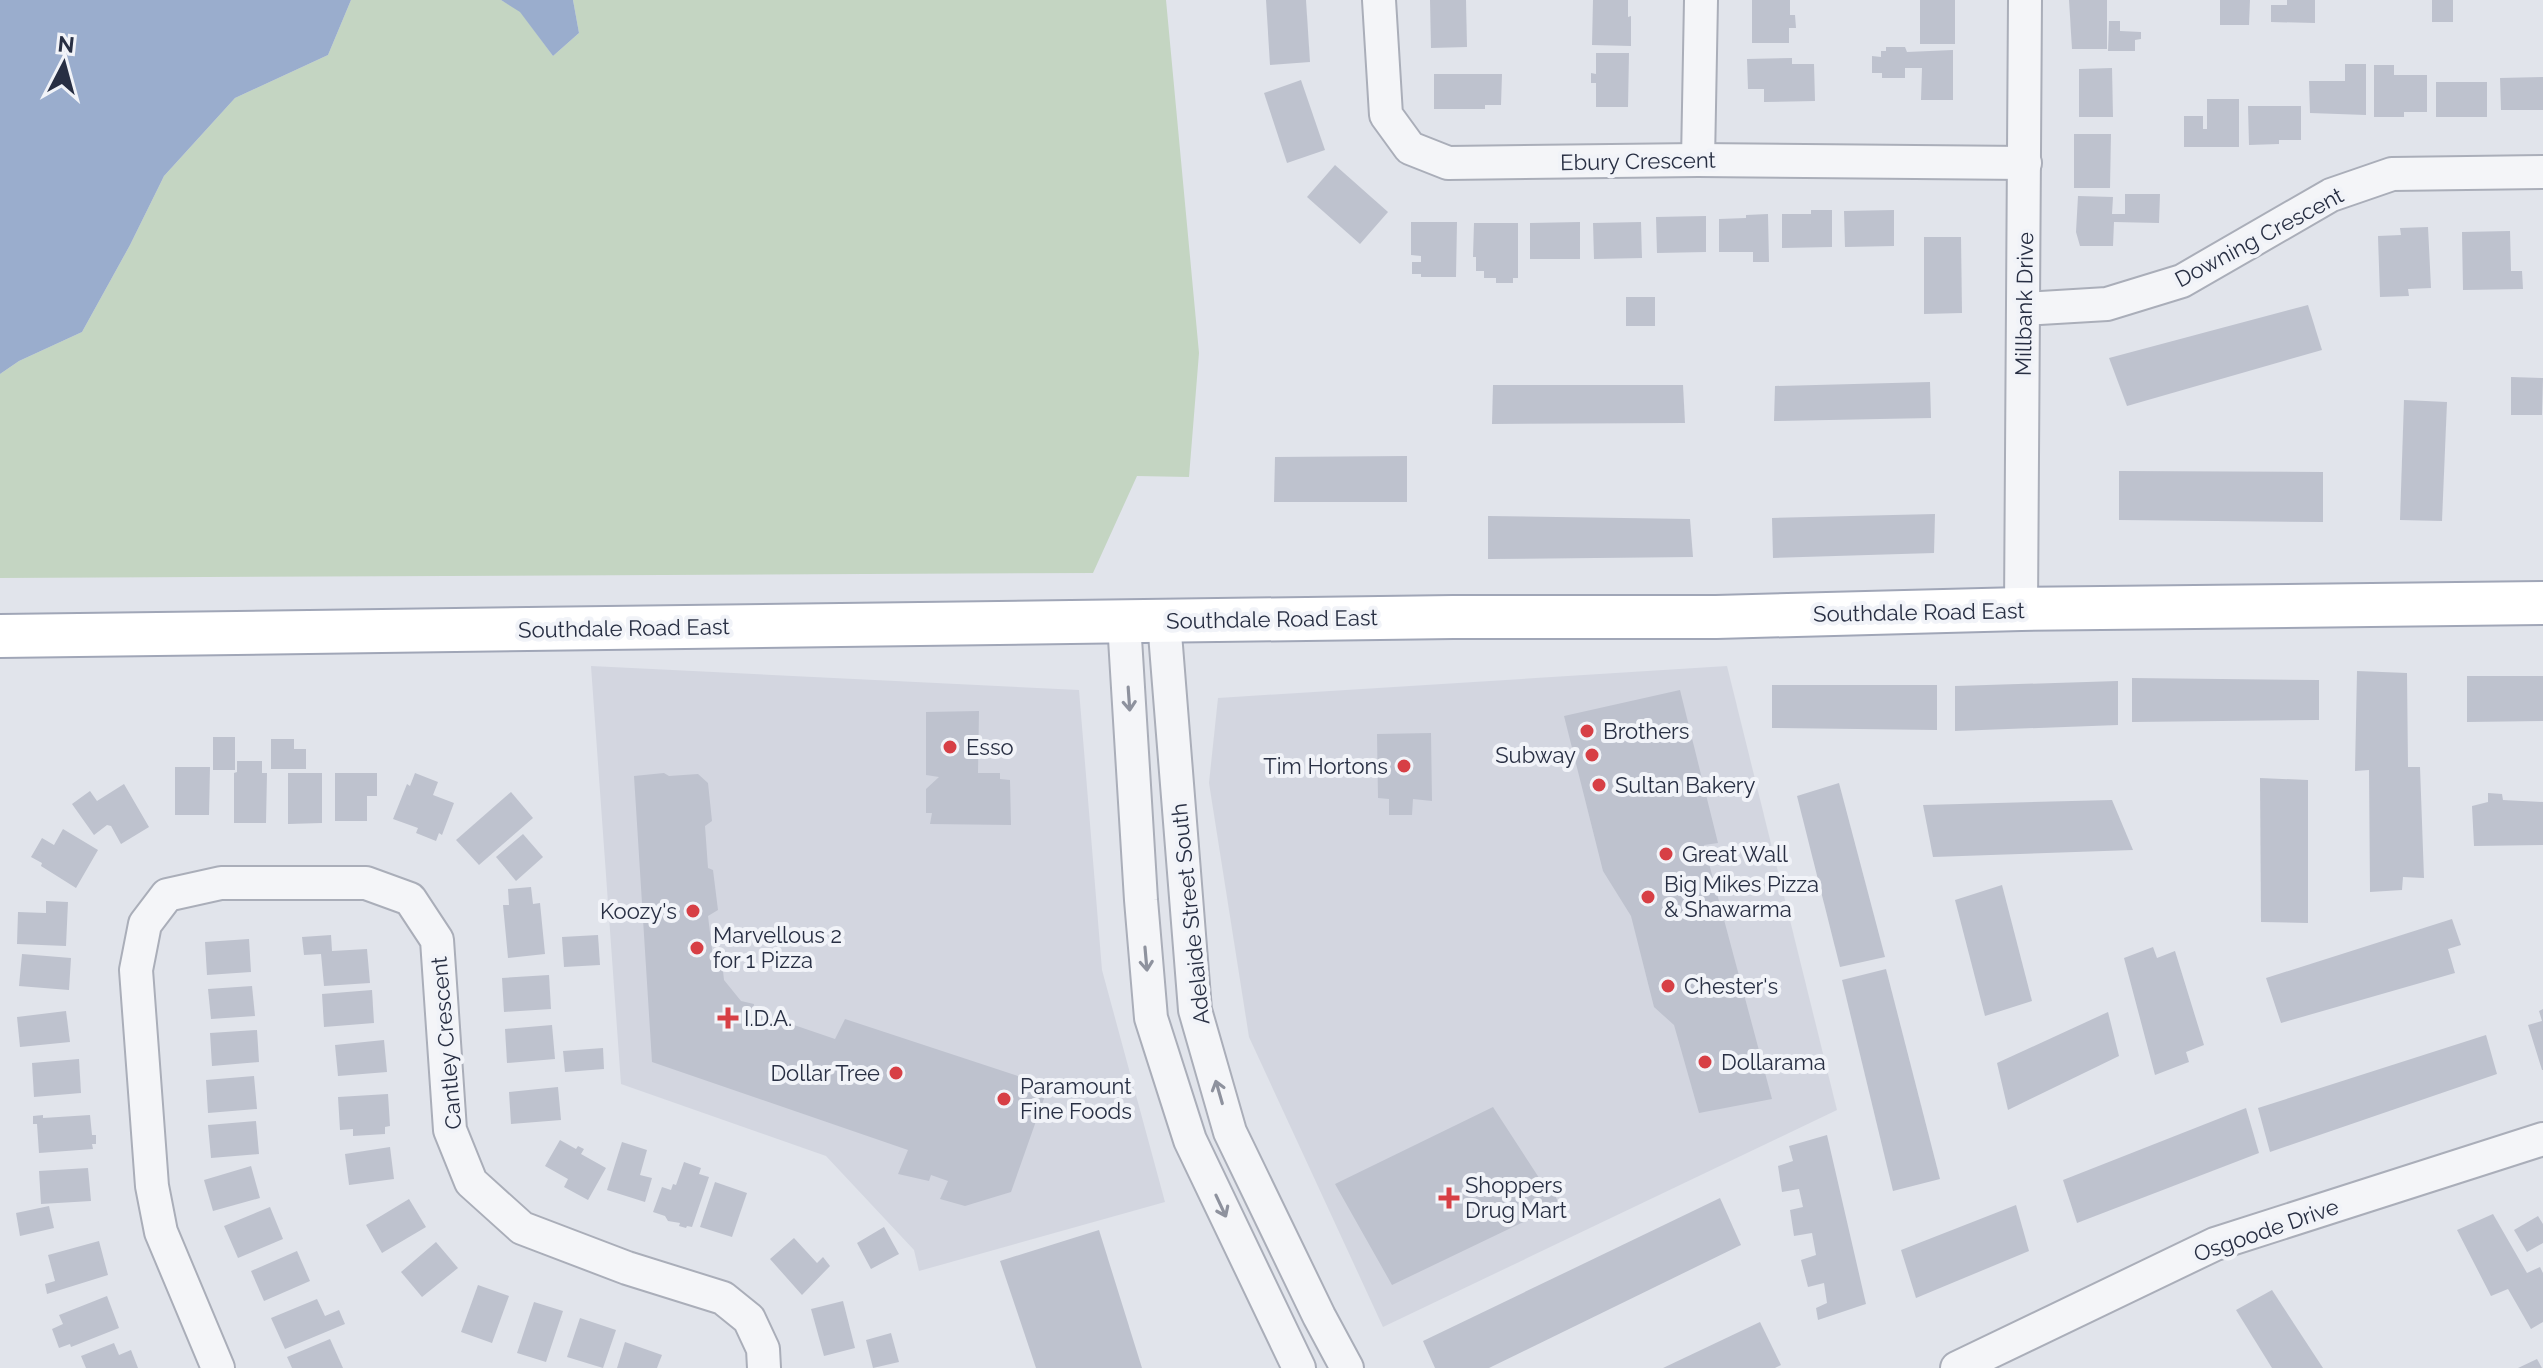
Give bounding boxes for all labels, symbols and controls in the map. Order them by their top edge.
north arrow [24,24,104,104]
text: N [56,30,76,58]
street label: Ebury Crescent [1560,147,1717,175]
street label: Downing Crescent [2170,181,2348,292]
street label: Millbank Drive [2010,232,2038,376]
street label: Southdale Road East [1813,597,2026,627]
street label: Southdale Road East [1166,604,1379,634]
street label: Southdale Road East [518,613,731,643]
one-way arrow [1121,685,1136,712]
place label: Brothers [1603,718,1689,744]
marker: Brothers [1578,722,1596,740]
place label: Esso [966,734,1014,760]
marker: Esso [941,738,959,756]
place label: Subway [1495,742,1576,768]
marker: Subway [1583,746,1601,764]
place label: Tim Hortons [1263,753,1388,779]
marker: Tim Hortons [1395,757,1413,775]
place label: Sultan Bakery [1615,772,1756,798]
marker: Sultan Bakery [1590,776,1608,794]
street label: Adelaide Street South [1165,802,1215,1026]
place label: Great Wall [1682,841,1788,867]
marker: Great Wall [1657,845,1675,863]
place label: Big Mikes Pizza & Shawarma [1664,871,1819,922]
marker: Big Mikes Pizza & Shawarma [1639,888,1657,906]
place label: Koozy's [600,898,677,924]
marker: Koozy's [684,902,702,920]
place label: Marvellous 2 for 1 Pizza [713,922,842,973]
marker: Marvellous 2 for 1 Pizza [688,939,706,957]
one-way arrow [1139,945,1154,972]
street label: Cantley Crescent [425,955,467,1131]
place label: Chester's [1684,973,1778,999]
marker: Chester's [1659,977,1677,995]
place label: I.D.A. [744,1005,792,1031]
marker: I.D.A. [719,1009,737,1027]
place label: Dollarama [1721,1049,1826,1075]
marker: Dollarama [1696,1053,1714,1071]
place label: Dollar Tree [770,1060,880,1086]
marker: Dollar Tree [887,1064,905,1082]
place label: Paramount Fine Foods [1020,1073,1132,1124]
one-way arrow [1210,1080,1225,1106]
marker: Paramount Fine Foods [995,1090,1013,1108]
place label: Shoppers Drug Mart [1465,1172,1568,1223]
marker: Shoppers Drug Mart [1440,1189,1458,1207]
one-way arrow [1214,1193,1229,1217]
street label: Osgoode Drive [2190,1193,2342,1267]

